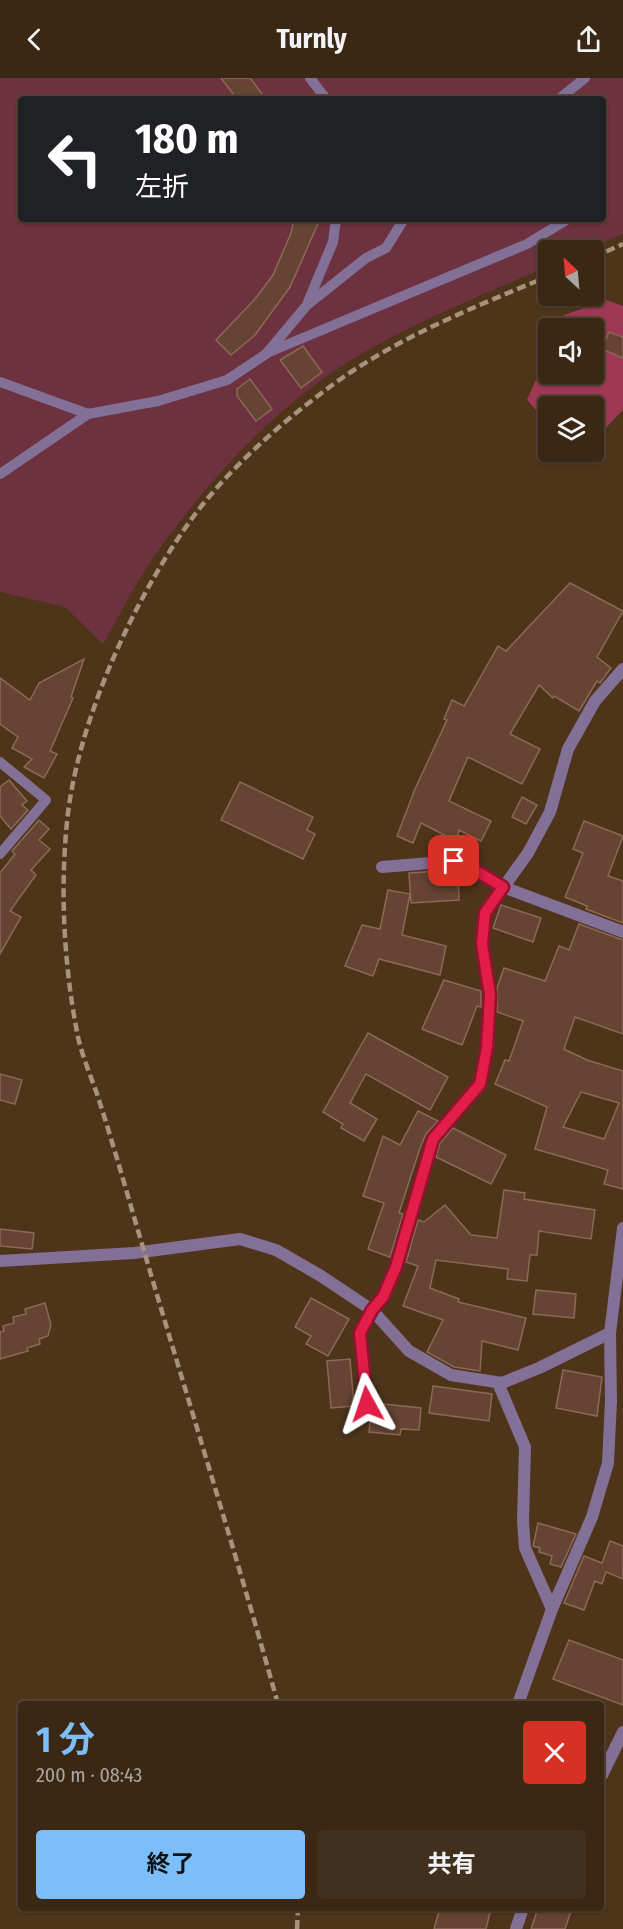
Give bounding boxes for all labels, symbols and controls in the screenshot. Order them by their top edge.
icon: back [18,23,51,56]
text: Turnly [276,23,347,55]
icon: share [572,23,605,56]
text: 180 m [135,114,239,164]
icon: left [36,120,114,198]
text: 左折 [135,171,189,203]
north arrow [538,240,604,306]
map controls [538,240,604,462]
button: sound [538,318,604,384]
button: layers [538,396,604,462]
pin [428,835,479,886]
icon: arrive [437,844,470,877]
position arrow [335,1372,399,1436]
text: 1 分 [36,1718,95,1762]
button: close [523,1721,586,1784]
text: 200 m · 08:43 [36,1763,142,1787]
button: 終了 [36,1830,305,1899]
button: 共有 [317,1830,586,1899]

